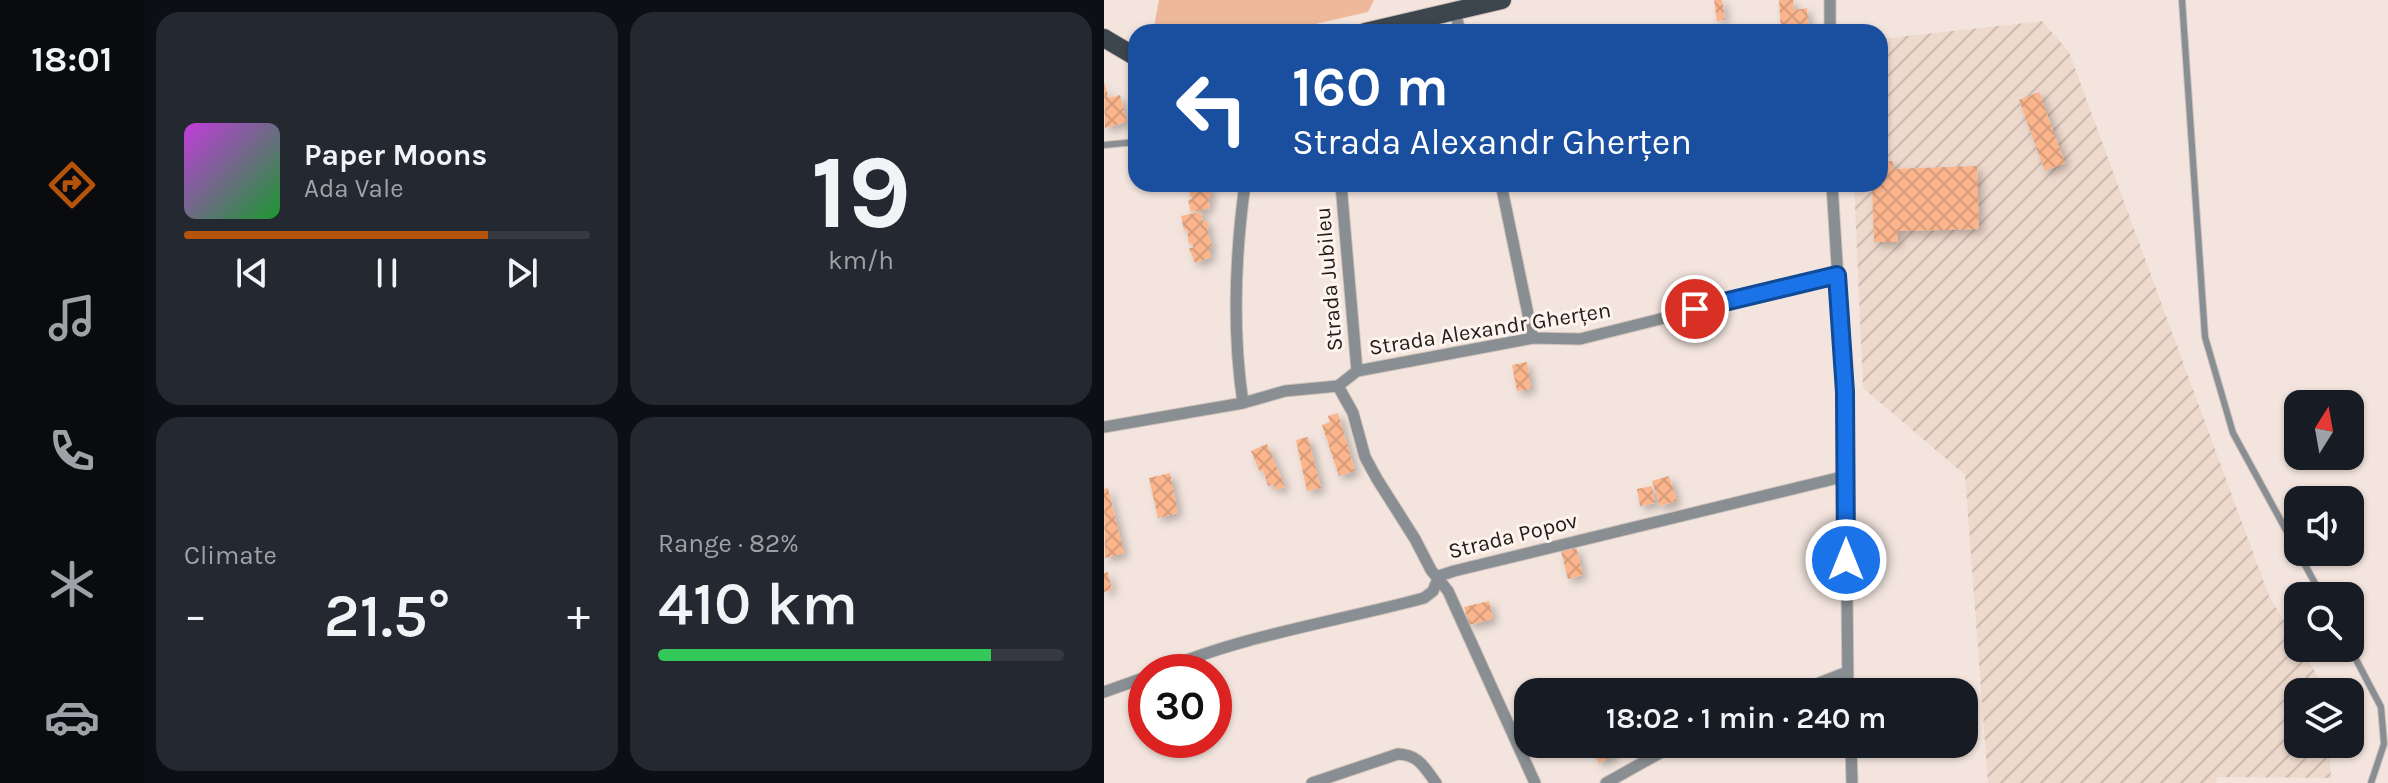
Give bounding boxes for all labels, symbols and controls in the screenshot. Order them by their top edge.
text: 18:01 [31,38,113,80]
text: 160 m [1292,54,1449,119]
icon: left [1160,56,1264,160]
text: Strada Alexandr Gherțen [1292,121,1692,163]
text: 19 [811,132,911,253]
text: Paper Moons [304,137,487,173]
icon: directions [44,157,100,213]
text: Ada Vale [304,173,404,204]
street label: Strada Jubileu [1310,206,1348,352]
text: km/h [828,245,894,276]
icon: previous [230,251,274,295]
icon: pause [365,251,409,295]
icon: next [500,251,544,295]
pin [1661,275,1729,343]
icon: arrive [1673,287,1717,331]
icon: music [44,290,100,346]
street label: Strada Alexandr Gherțen [1367,297,1613,361]
north arrow [2284,390,2364,470]
map controls [2284,390,2364,758]
icon: phone [44,423,100,479]
button: sound [2284,486,2364,566]
street label: Strada Popov [1446,507,1580,565]
position arrow [1804,518,1888,602]
text: Range · 82% [658,528,799,559]
text: Climate [184,540,277,571]
icon: climate [44,556,100,612]
text: 410 km [658,569,858,639]
text: 21.5° [324,581,450,651]
button: search [2284,582,2364,662]
text: − [184,590,207,641]
text: + [567,590,590,641]
speed limit sign: 30 [1128,654,1232,758]
button: layers [2284,678,2364,758]
icon: car [44,689,100,745]
text: 18:02 · 1 min · 240 m [1606,700,1886,736]

